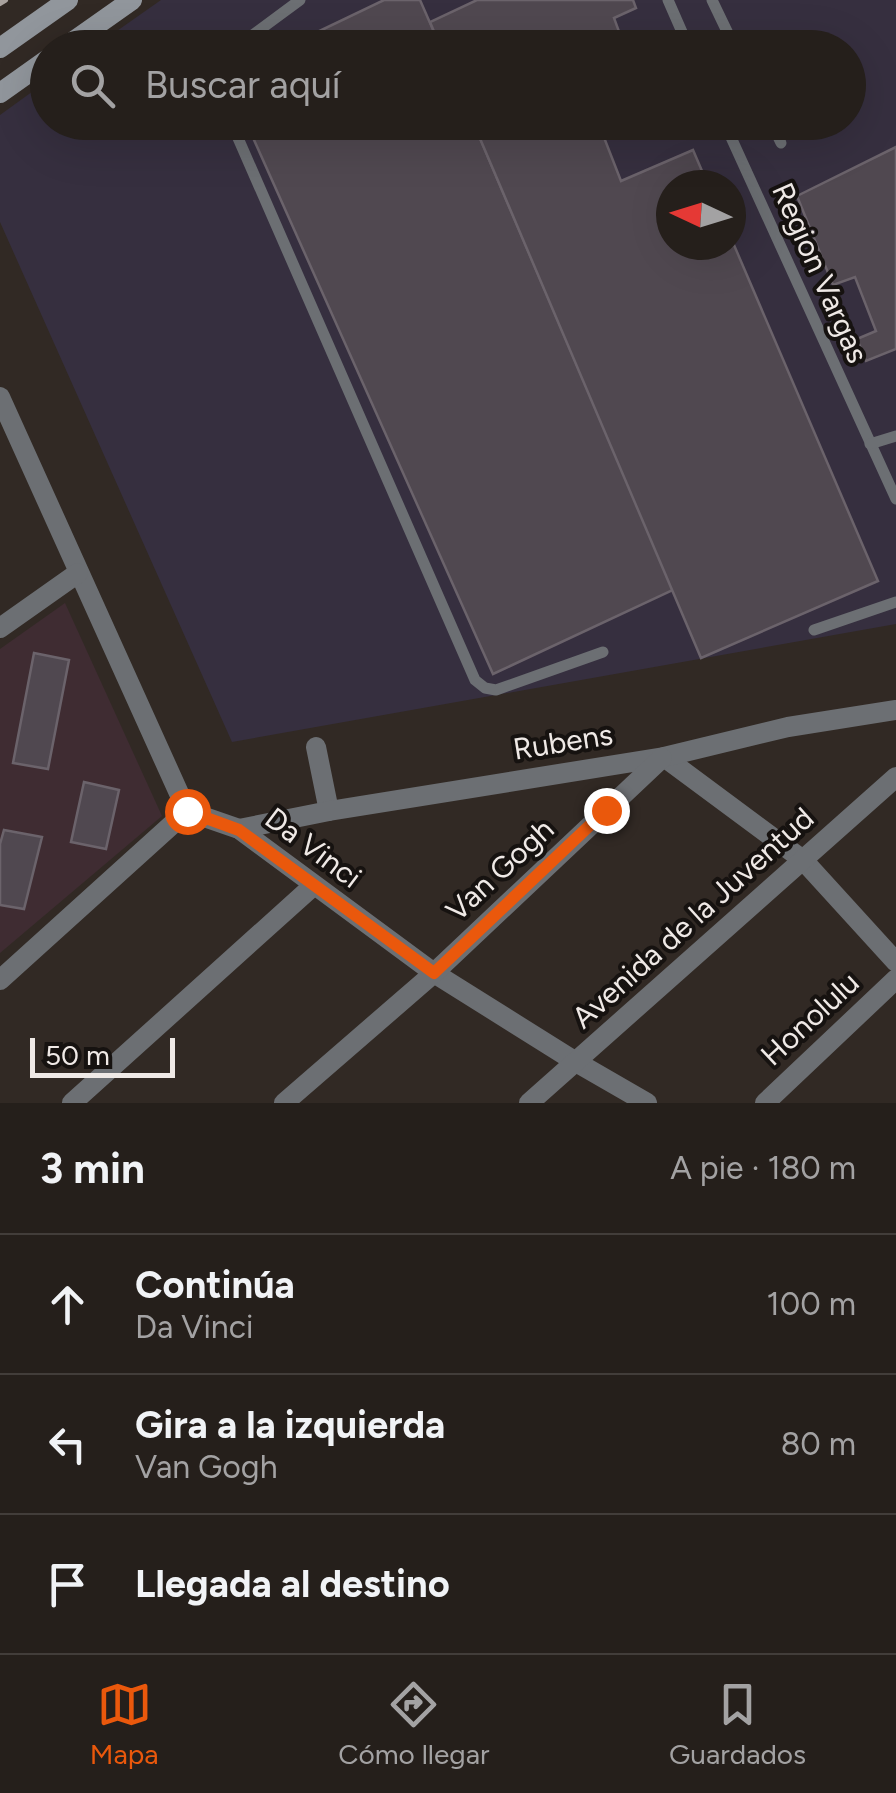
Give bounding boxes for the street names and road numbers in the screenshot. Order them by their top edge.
street label: Region Vargas [764,177,877,369]
street label: Rubens [511,715,615,768]
street label: Da Vinci [258,799,369,896]
street label: Avenida de la Juventud [564,799,821,1036]
street label: Van Gogh [438,811,561,929]
street label: Honolulu [753,964,866,1073]

